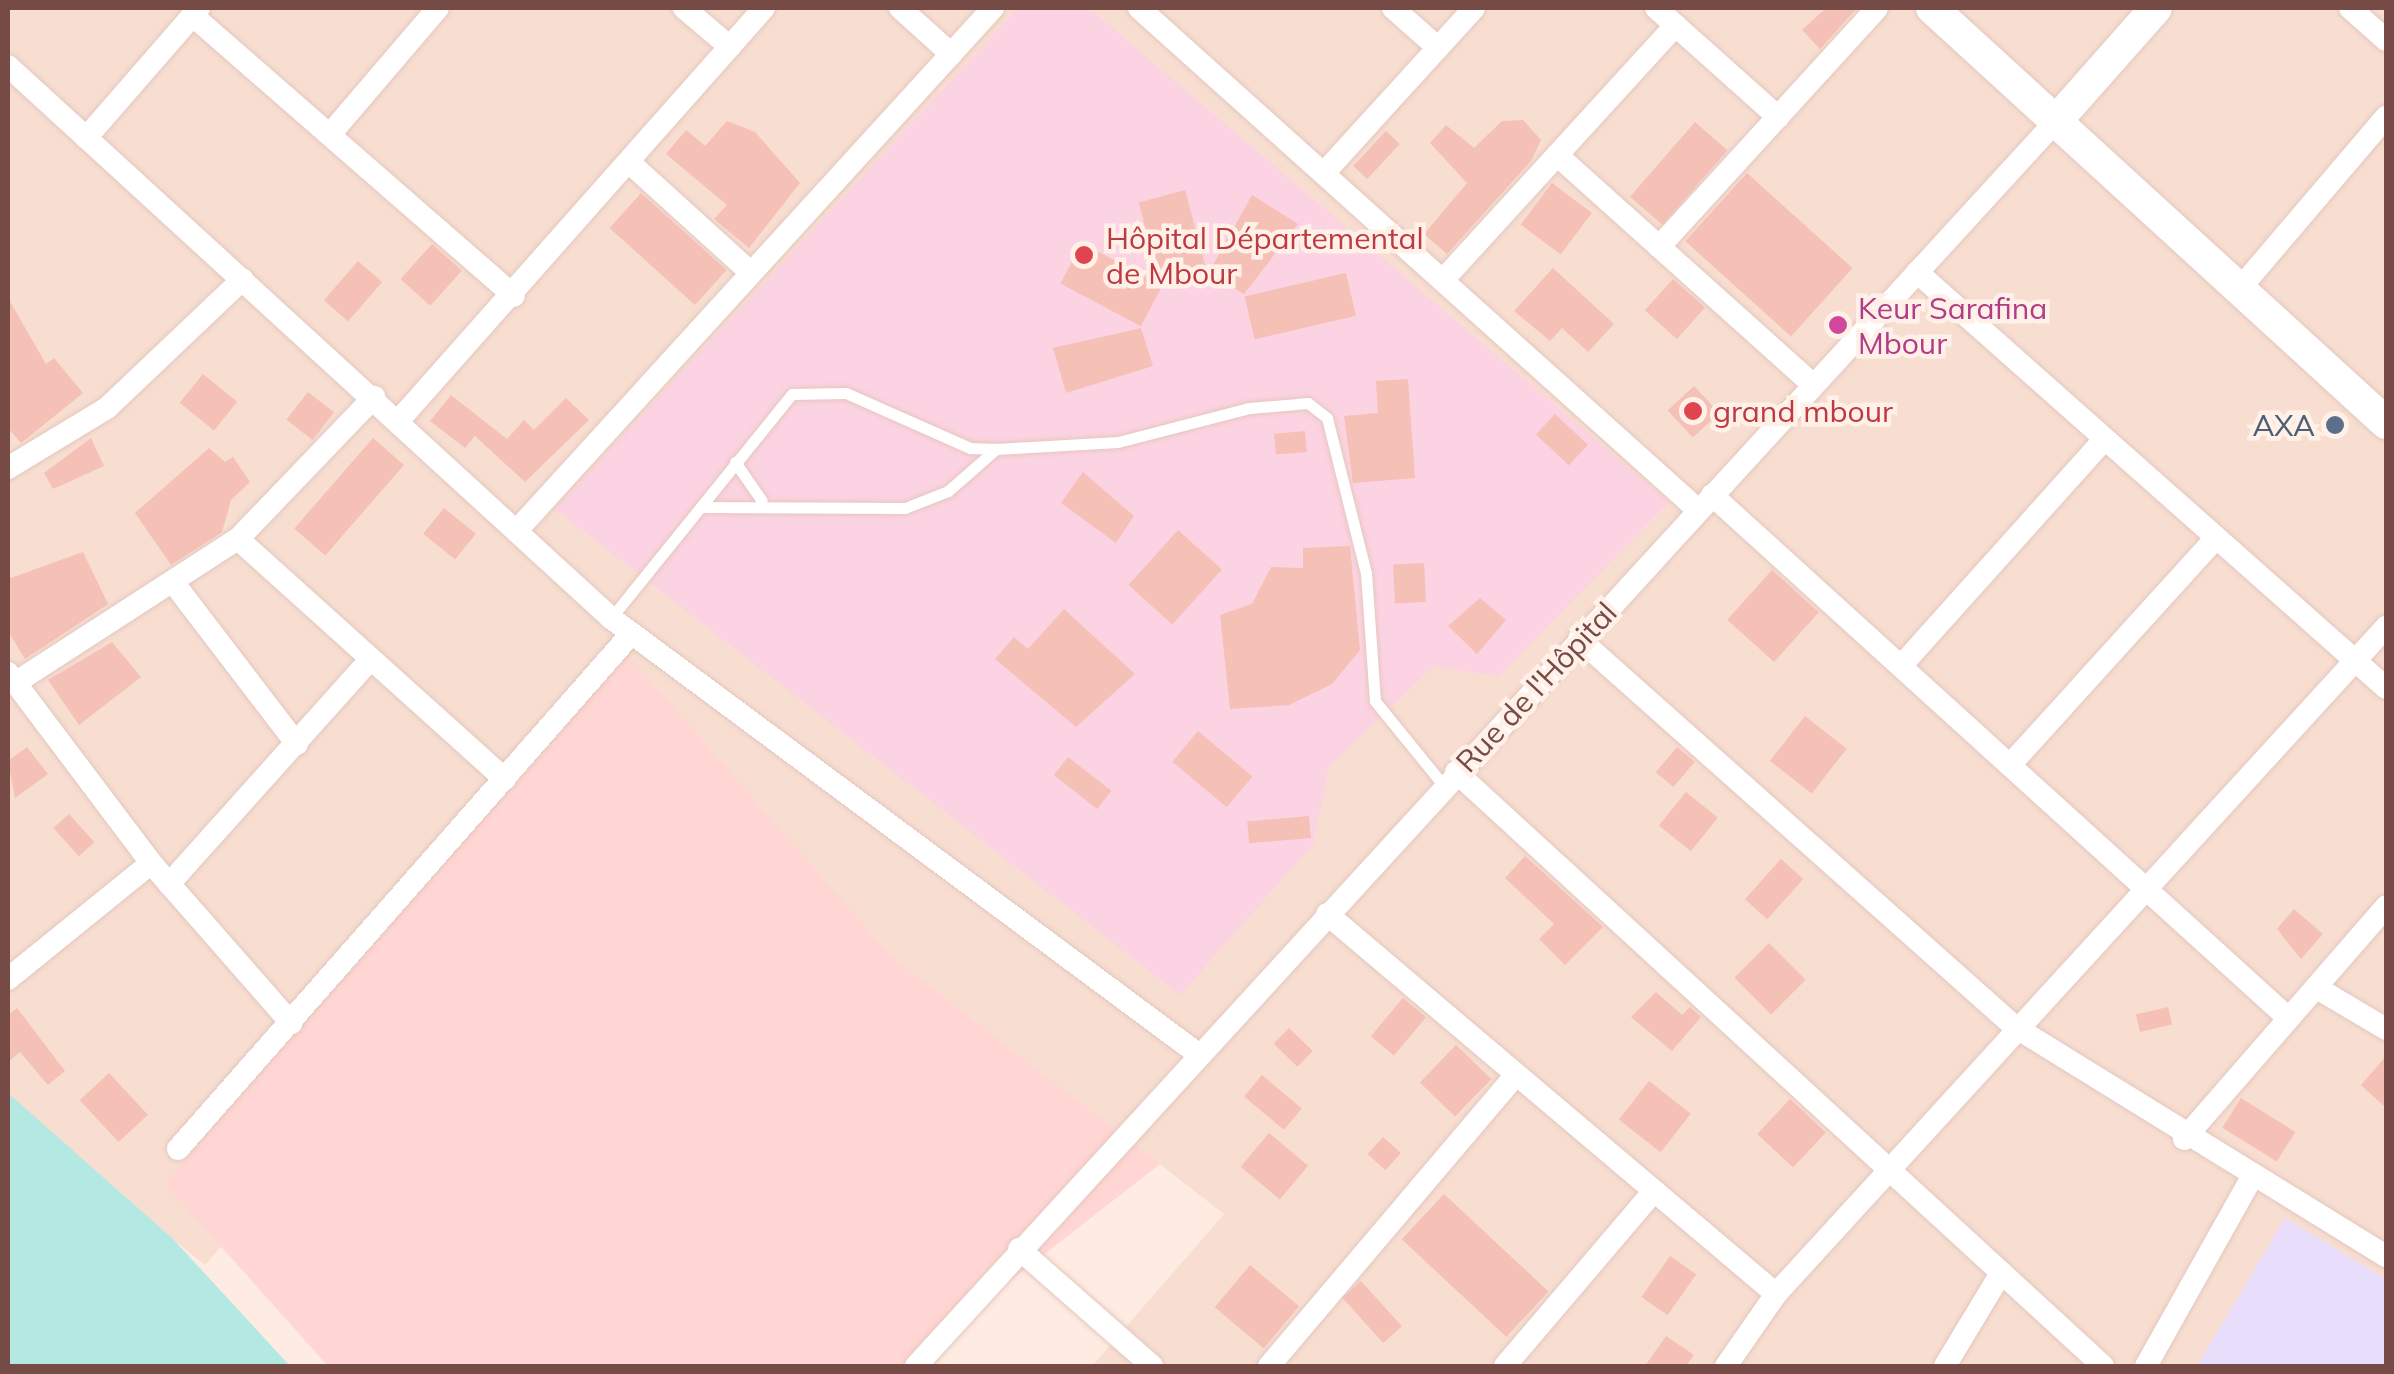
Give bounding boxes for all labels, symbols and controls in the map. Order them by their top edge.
place label: Hôpital Départemental de Mbour [1106,220,1424,290]
marker: Hôpital Départemental de Mbour [1071,242,1097,268]
place label: Keur Sarafina Mbour [1858,290,2047,360]
marker: Keur Sarafina Mbour [1827,314,1849,336]
place label: grand mbour [1713,393,1893,429]
marker: grand mbour [1682,400,1704,422]
place label: AXA [2252,407,2315,443]
marker: AXA [2324,414,2346,436]
street label: Rue de l'Hôpital [1448,595,1624,779]

